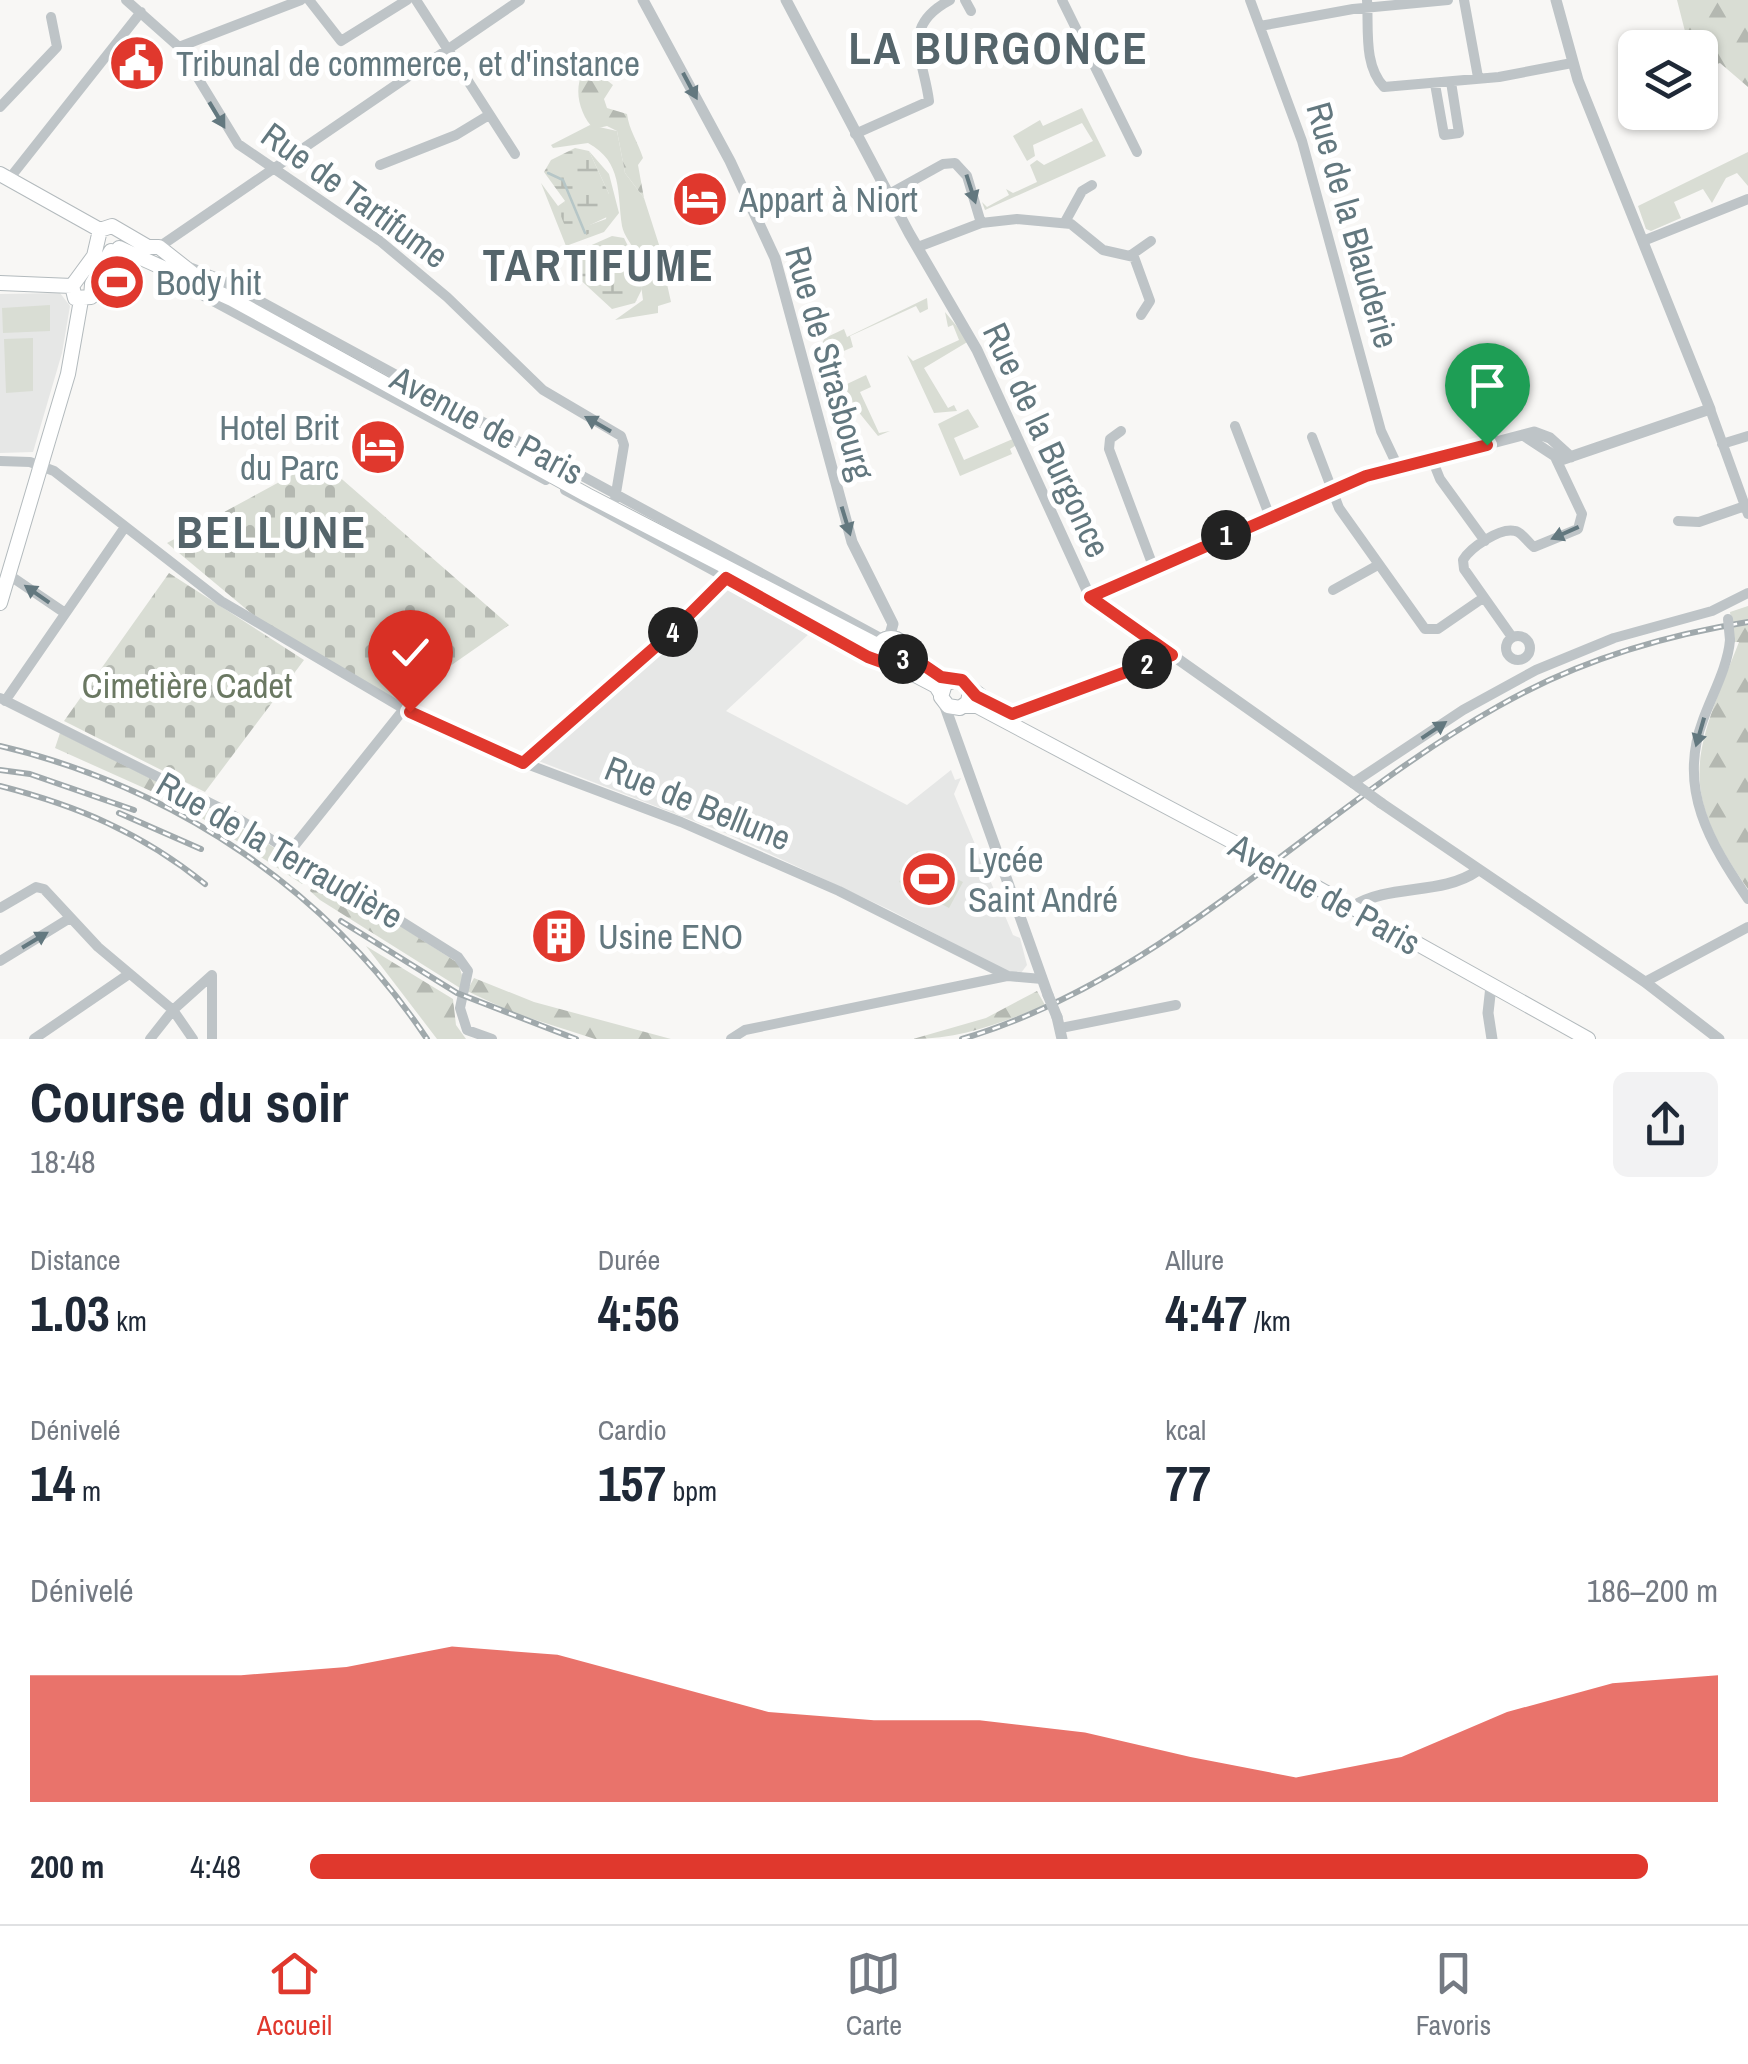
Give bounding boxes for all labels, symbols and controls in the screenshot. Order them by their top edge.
district label: LA BURGONCE [849,17,1149,78]
map controls [1618,30,1718,130]
button: layers [1618,30,1718,130]
public building icon: Tribunal de commerce, et d'instance [107,33,167,93]
place label: Tribunal de commerce, et d'instance [176,40,640,87]
one-way arrow [681,71,698,100]
street label: Rue de la Blauderie [1295,97,1411,353]
one-way arrow [208,101,225,129]
street label: Rue de Tartifume [252,111,458,279]
hotel icon: Appart à Niort [670,169,730,229]
one-way arrow [964,174,979,204]
place label: Appart à Niort [738,176,918,223]
district label: TARTIFUME [483,234,715,295]
street label: Rue de Strasbourg [774,241,886,485]
sports icon: Body hit [87,252,147,312]
place label: Body hit [156,259,261,306]
street label: Rue de la Burgonce [972,315,1122,565]
pin [1445,343,1530,446]
street label: Avenue de Paris [382,354,592,495]
icon: arrive [1460,358,1515,413]
place label: Hotel Brit du Parc [219,404,339,491]
one-way arrow [584,416,612,433]
hotel icon: Hotel Brit du Parc [348,417,408,477]
district label: BELLUNE [176,501,368,562]
one-way arrow [839,506,854,537]
pin: 1 [1201,510,1251,560]
text: 1 [1220,516,1232,554]
one-way arrow [1549,526,1579,542]
one-way arrow [24,585,51,604]
pin: 4 [648,607,698,657]
pin [368,610,453,713]
text: 4 [667,613,679,651]
icon: check [383,625,438,680]
pin: 3 [878,634,928,684]
pin: 2 [1122,639,1172,689]
text: 3 [897,640,909,678]
text: 2 [1141,645,1153,683]
park label: Cimetière Cadet [82,662,292,709]
one-way arrow [1692,717,1707,748]
one-way arrow [1421,721,1448,740]
street label: Rue de Bellune [598,744,798,862]
street label: Rue de la Terraudière [148,760,412,940]
street label: Avenue de Paris [1220,822,1429,966]
place label: Lycée Saint André [968,836,1118,923]
sports icon: Lycée Saint André [899,849,959,909]
building icon: Usine ENO [529,906,589,966]
place label: Usine ENO [598,913,743,960]
one-way arrow [21,932,49,949]
text: Course du soir [30,1065,348,1139]
button: share [1613,1072,1718,1177]
text: 18:48 [30,1140,96,1183]
text: Distance [30,1241,121,1279]
text: Durée [598,1241,660,1279]
text: Allure [1165,1241,1224,1279]
text: 1.03 [30,1279,110,1347]
text: 4:56 [598,1279,680,1347]
text: 4:47 [1165,1279,1247,1347]
text: km [110,1302,147,1340]
text: /km [1247,1302,1291,1340]
text: Dénivelé [30,1411,121,1449]
text: Cardio [598,1411,667,1449]
text: kcal [1165,1411,1206,1449]
text: 14 [30,1449,76,1517]
text: 157 [598,1449,666,1517]
text: 77 [1165,1449,1211,1517]
text: m [76,1472,101,1510]
text: bpm [666,1472,717,1510]
text: Dénivelé [30,1569,134,1612]
text: 186–200 m [1587,1569,1718,1612]
text: 200 m [30,1845,104,1888]
text: 4:48 [190,1845,241,1888]
tab: Accueil [257,1946,332,2044]
tab: Carte [846,1946,902,2044]
tab: Favoris [1416,1946,1491,2044]

